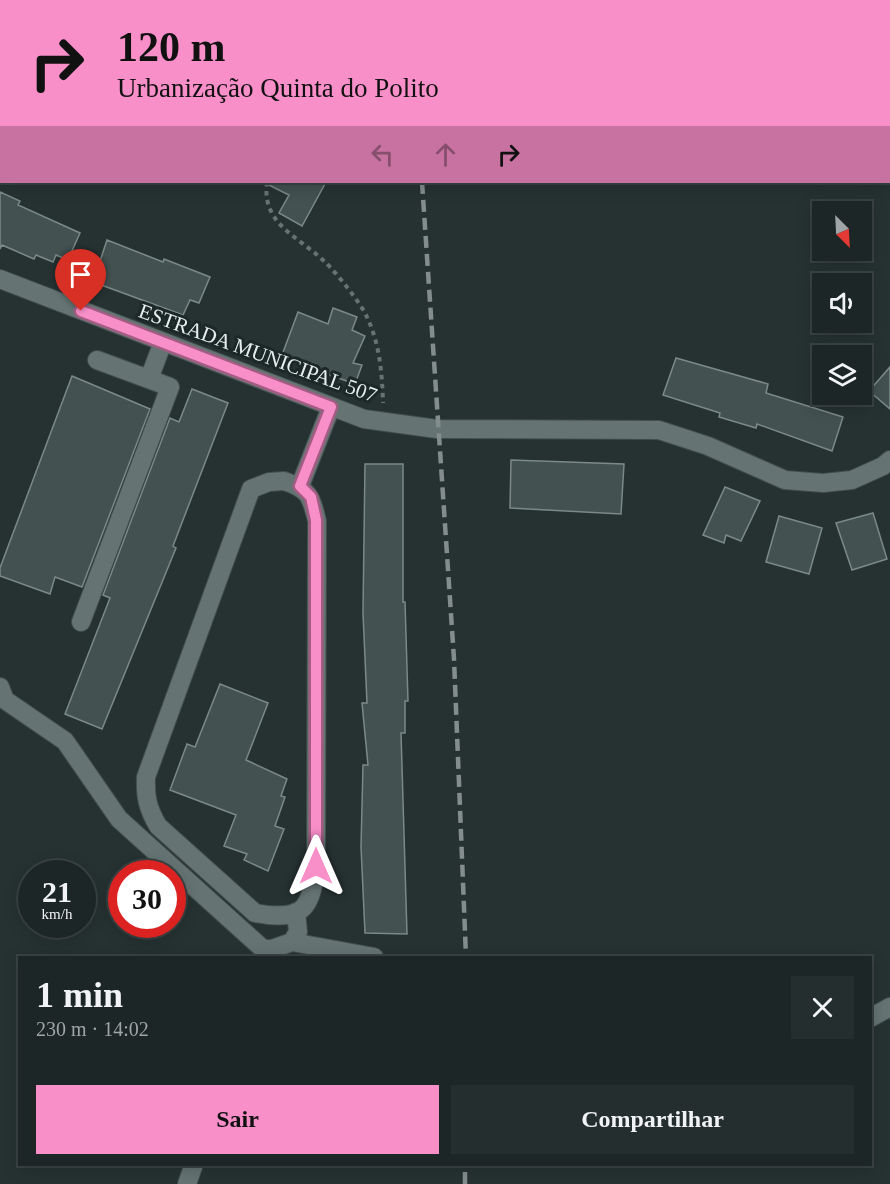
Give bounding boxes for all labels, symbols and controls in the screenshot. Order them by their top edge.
icon: right [18,24,96,102]
text: 120 m [117,24,226,70]
text: Urbanização Quinta do Polito [117,73,439,103]
icon: left [366,138,399,171]
icon: ahead [429,138,462,171]
icon: right [492,138,525,171]
north arrow [812,201,872,261]
map controls [812,201,872,405]
pin [55,249,106,311]
icon: arrive [64,258,97,291]
button: sound [812,273,872,333]
street label: ESTRADA MUNICIPAL 507 [136,299,380,407]
button: layers [812,345,872,405]
position arrow [284,834,348,898]
speed limit sign: 30 [108,860,186,938]
text: 21 [42,875,72,908]
text: km/h [42,906,72,922]
text: 1 min [36,975,123,1015]
button: close [791,976,854,1039]
text: 230 m · 14:02 [36,1018,149,1040]
button: Sair [36,1085,439,1154]
button: Compartilhar [451,1085,854,1154]

